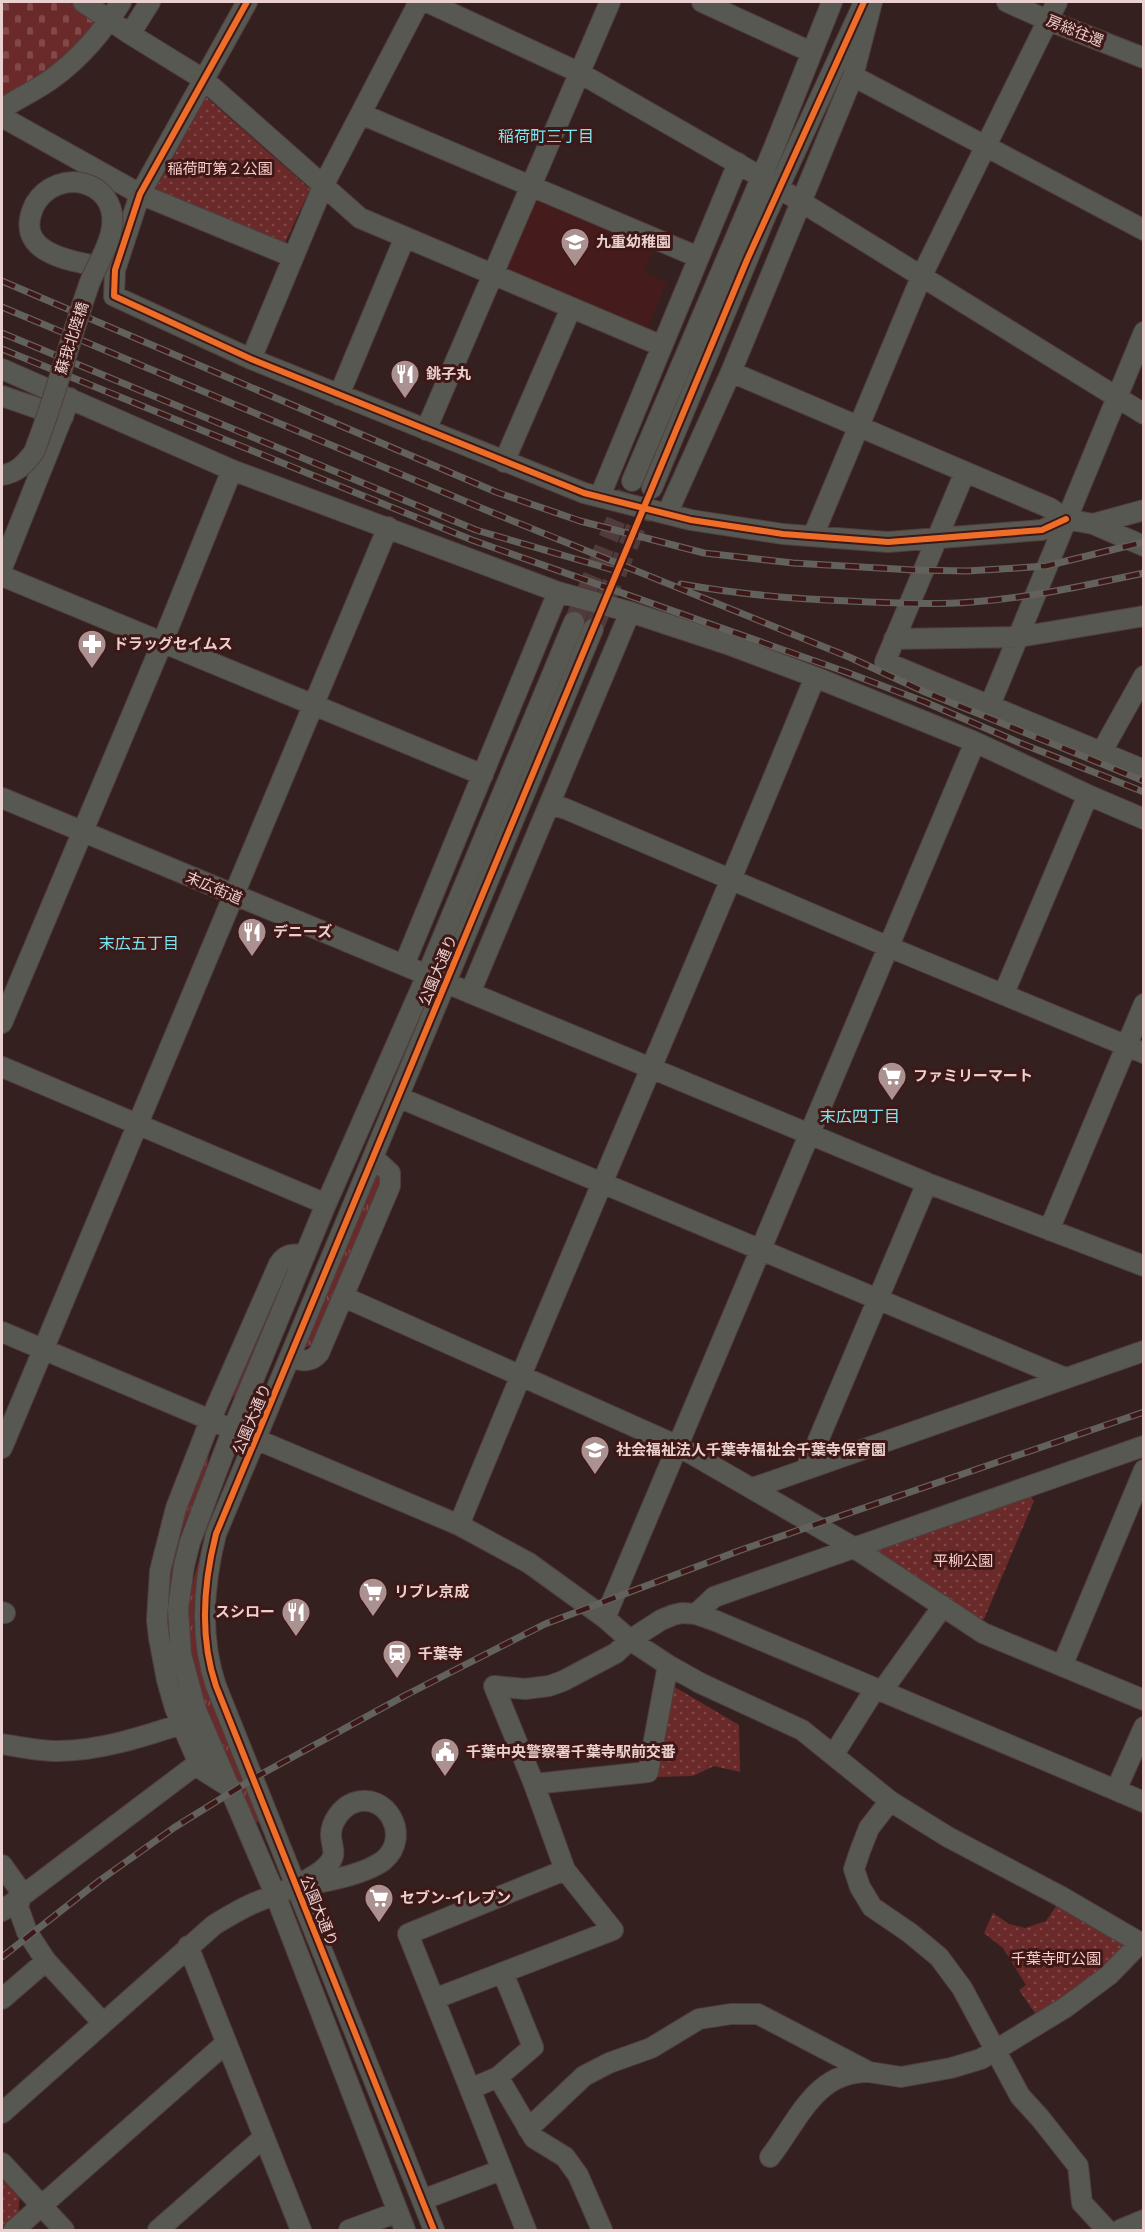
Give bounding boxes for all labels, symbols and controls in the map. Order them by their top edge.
street label: 房総往還 [1044,10,1107,51]
district label: 稲荷町三丁目 [498,126,594,146]
park label: 稲荷町第２公園 [167,159,273,178]
school or university icon: 九重幼稚園 [559,226,591,268]
place label: 九重幼稚園 [596,232,671,251]
street label: 蘇我北陸橋 [51,299,92,376]
restaurant icon: 銚子丸 [389,358,421,400]
place label: 銚子丸 [426,364,471,383]
pharmacy icon: ドラッグセイムス [76,628,108,670]
place label: ドラッグセイムス [113,634,233,653]
street label: 末広街道 [183,867,246,908]
restaurant icon: デニーズ [236,916,268,958]
place label: デニーズ [273,922,332,941]
street label: 公園大通り [414,932,461,1008]
district label: 末広五丁目 [99,933,179,953]
supermarket icon: ファミリーマート [876,1060,908,1102]
place label: ファミリーマート [913,1066,1033,1085]
district label: 末広四丁目 [820,1106,900,1126]
street label: 公園大通り [228,1381,275,1457]
school or university icon: 社会福祉法人千葉寺福祉会千葉寺保育園 [579,1434,611,1476]
place label: 社会福祉法人千葉寺福祉会千葉寺保育園 [616,1440,886,1459]
park label: 平柳公園 [933,1551,993,1570]
supermarket icon: リブレ京成 [357,1576,389,1618]
place label: リブレ京成 [394,1582,469,1601]
restaurant icon: スシロー [280,1596,312,1638]
place label: スシロー [215,1602,275,1621]
station icon: 千葉寺 [381,1638,413,1680]
place label: 千葉寺 [418,1644,463,1663]
public building icon: 千葉中央警察署千葉寺駅前交番 [429,1736,461,1778]
place label: 千葉中央警察署千葉寺駅前交番 [466,1742,676,1761]
street label: 公園大通り [297,1872,342,1949]
supermarket icon: セブン-イレブン [363,1882,395,1924]
place label: セブン-イレブン [400,1888,511,1907]
park label: 千葉寺町公園 [1011,1949,1101,1968]

